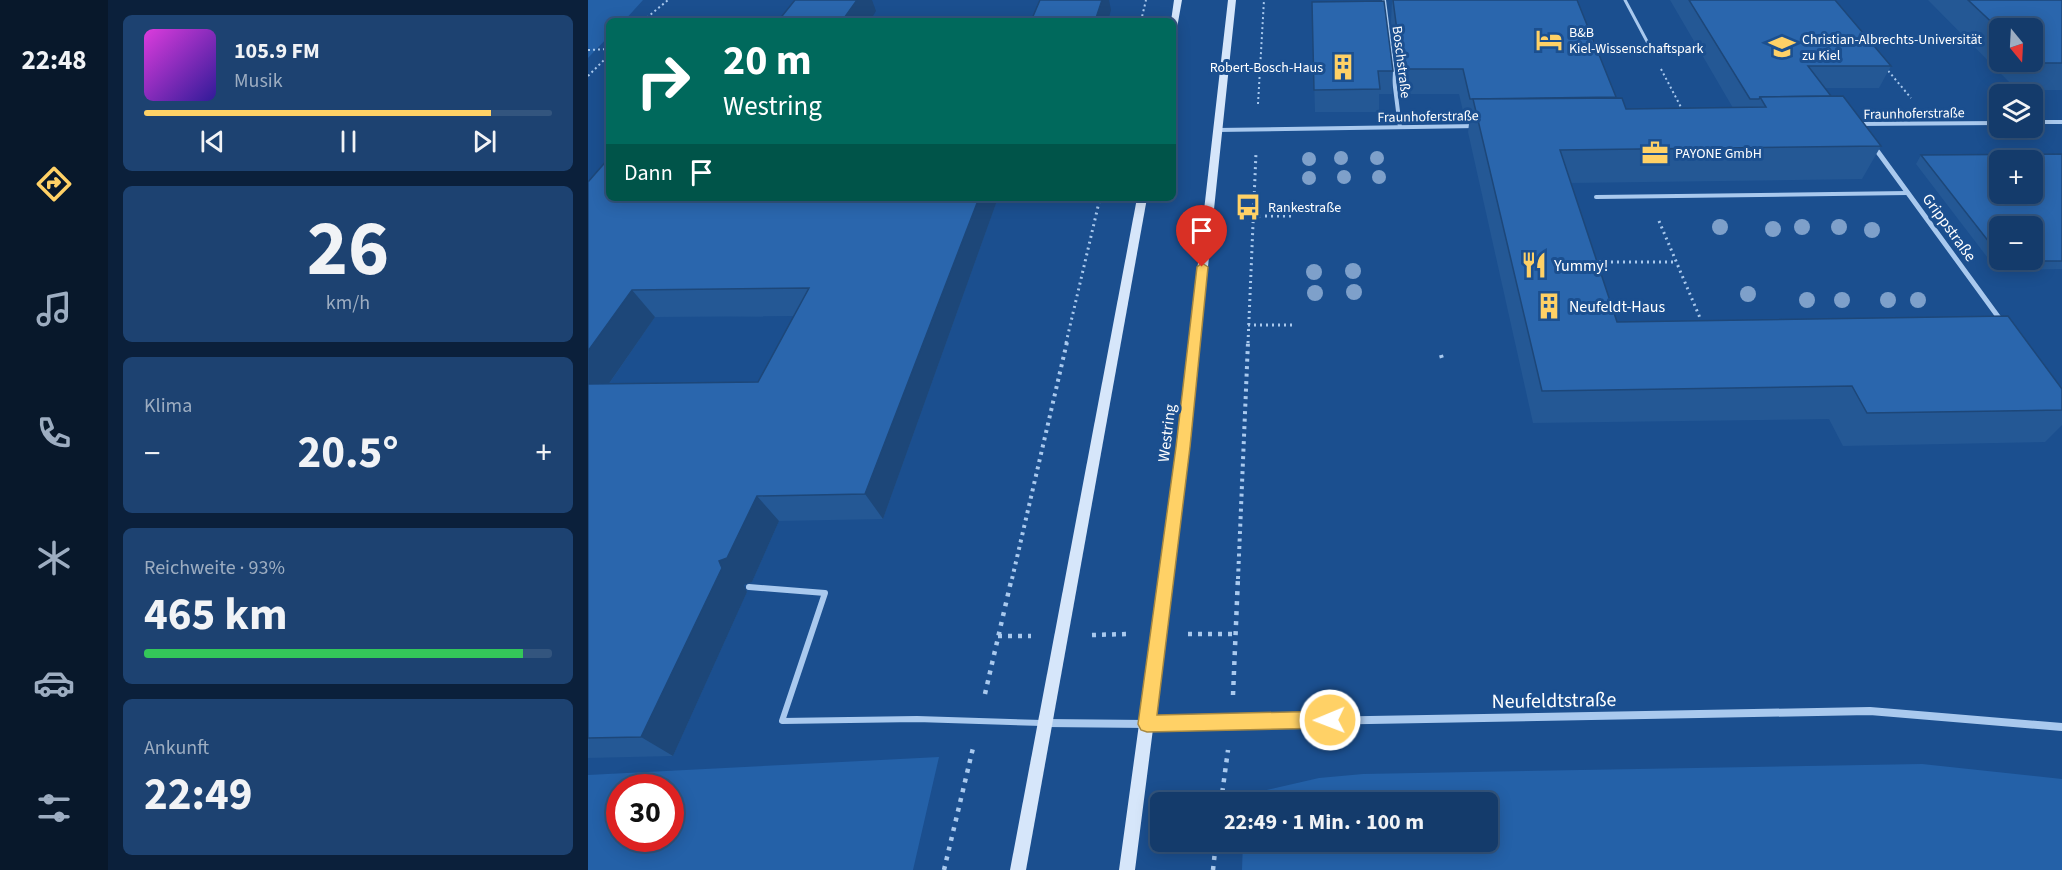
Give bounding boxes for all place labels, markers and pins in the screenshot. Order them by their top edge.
place label: B&B Kiel-Wissenschaftspark [1569,23,1704,59]
hotel icon: B&B Kiel-Wissenschaftspark [1534,25,1564,55]
place label: Christian-Albrechts-Universität zu Kiel [1802,30,1982,66]
school or university icon: Christian-Albrechts-Universität zu Kiel [1767,32,1797,62]
building icon: Robert-Bosch-Haus [1328,52,1358,82]
place label: Robert-Bosch-Haus [1210,58,1323,78]
office icon: PAYONE GmbH [1640,138,1670,168]
place label: PAYONE GmbH [1675,144,1762,164]
bus stop icon: Rankestraße [1233,192,1263,222]
place label: Rankestraße [1268,198,1341,218]
pin [1176,205,1227,267]
restaurant icon: Yummy! [1519,250,1549,280]
place label: Yummy! [1553,255,1608,277]
building icon: Neufeldt-Haus [1534,291,1564,321]
place label: Neufeldt-Haus [1569,296,1666,318]

